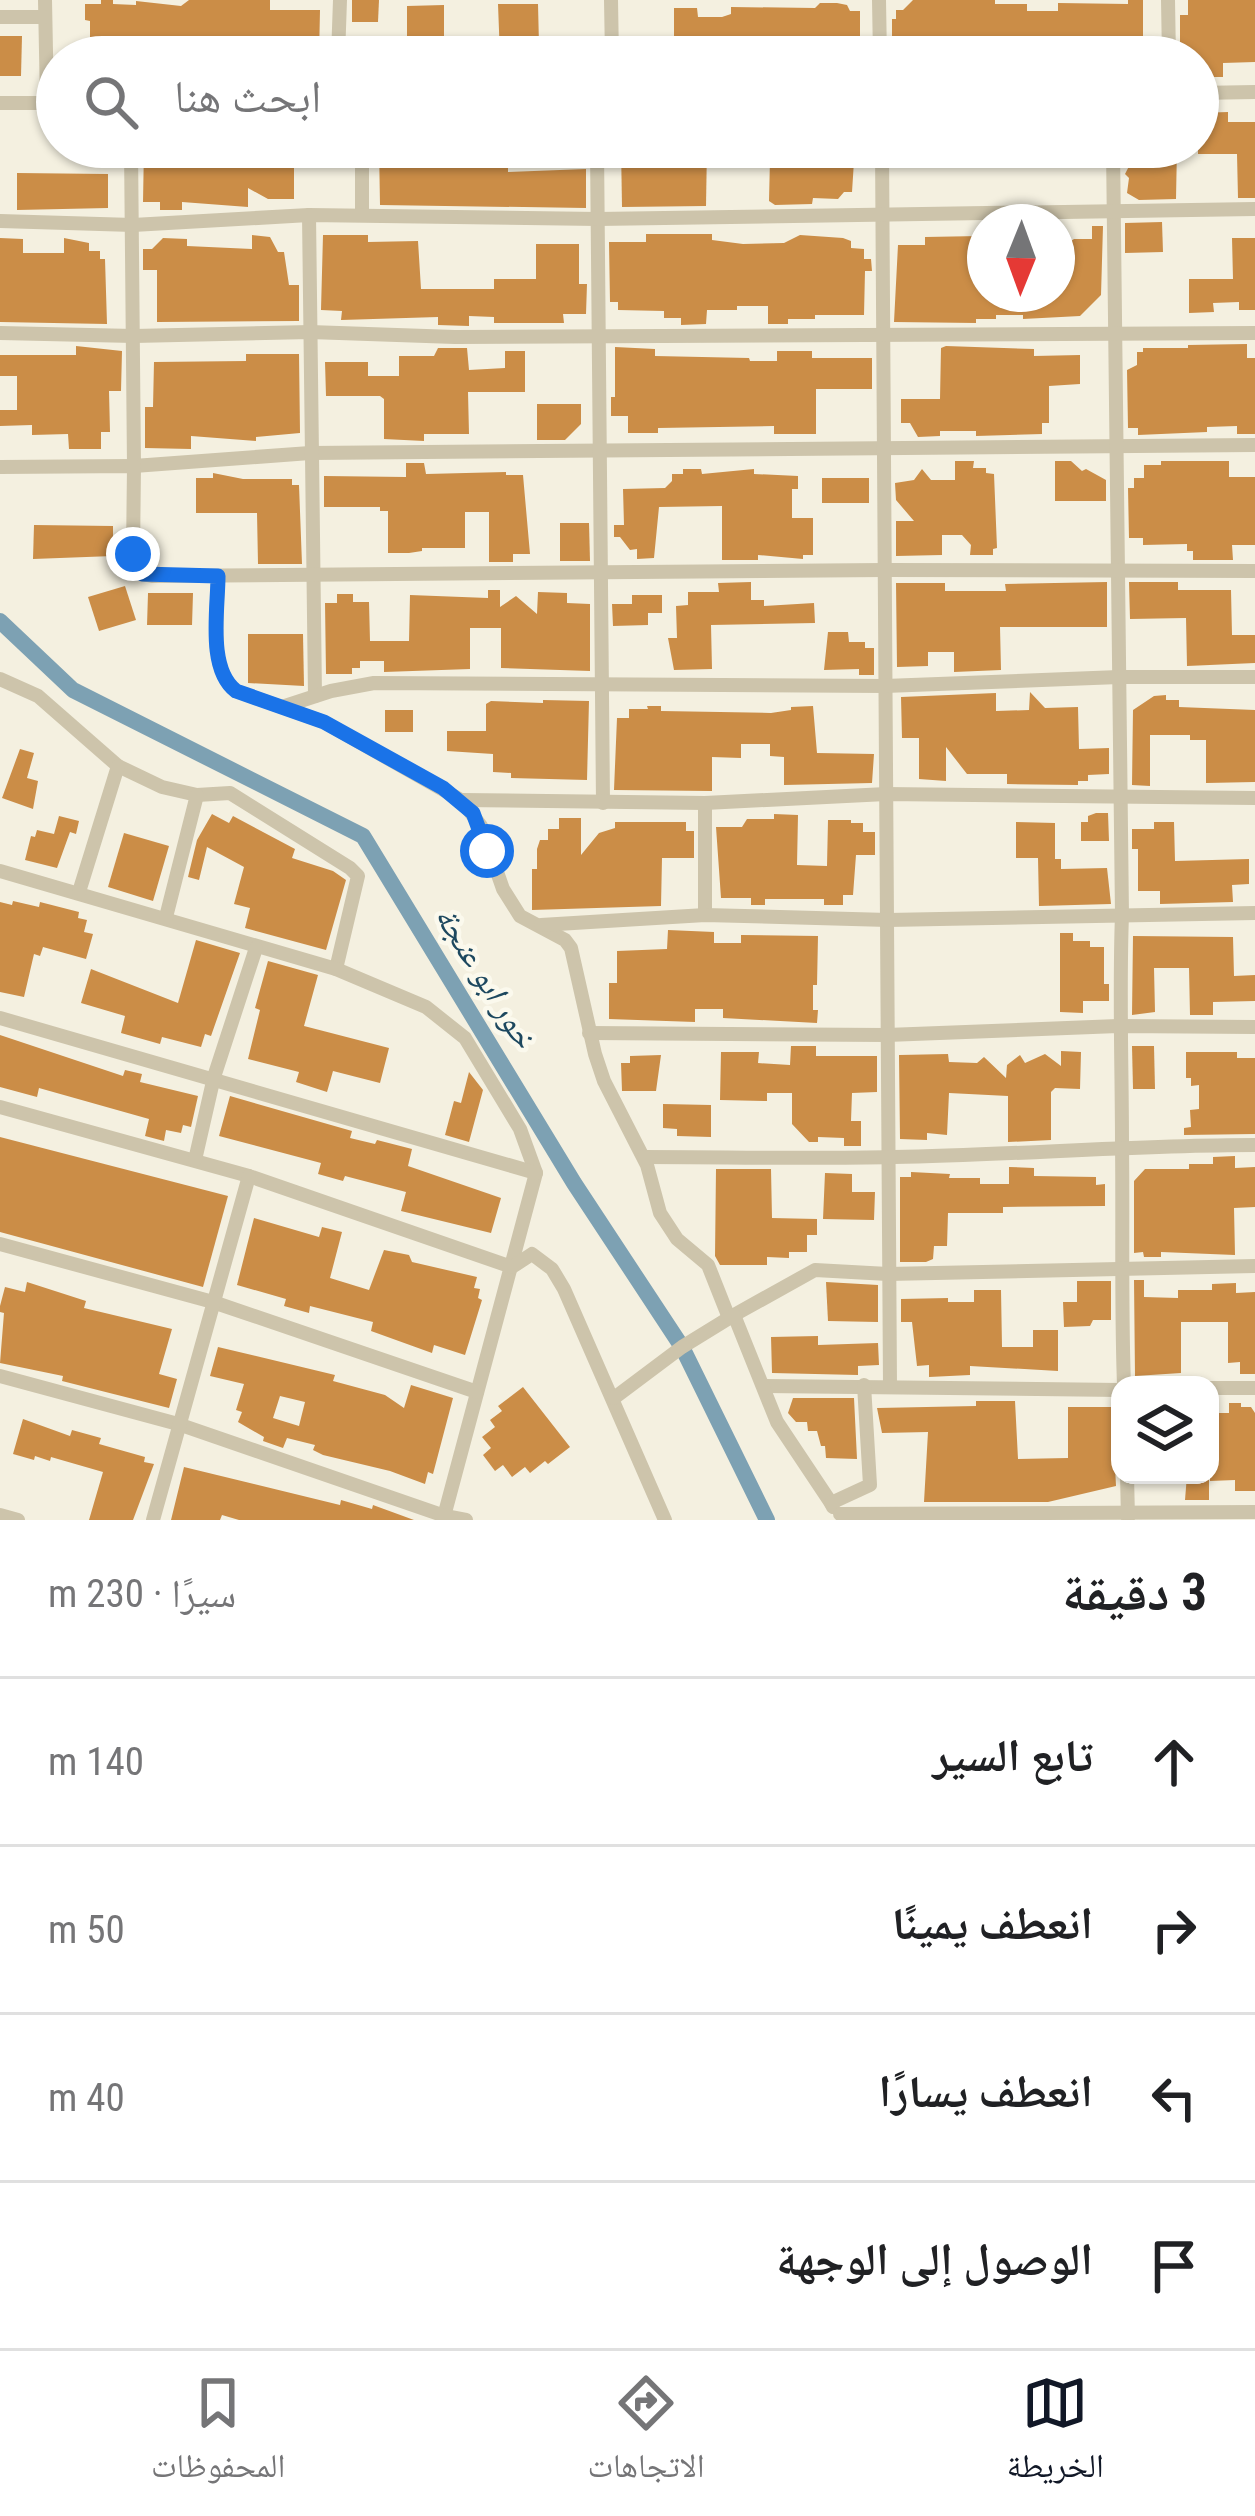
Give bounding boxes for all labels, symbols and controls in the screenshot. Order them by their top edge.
search box [36,36,1219,168]
icon: search [78,69,144,135]
text: ابحث هنا [174,70,322,123]
north arrow [967,204,1075,312]
route end [106,527,160,581]
route start [460,824,514,878]
water label: خور ابو عنجة [427,899,545,1056]
map controls [1111,1376,1219,1484]
button: layers [1111,1376,1219,1484]
text: 3 دقيقة [1062,1563,1207,1622]
text: سيرًا · 230 m [48,1571,236,1617]
text: تابع السير [933,1729,1093,1782]
icon: ahead [1141,1729,1207,1795]
text: 140 m [48,1739,144,1785]
text: انعطف يمينًا [892,1897,1093,1950]
icon: right [1141,1897,1207,1963]
text: 50 m [48,1907,125,1953]
text: انعطف يسارًا [879,2065,1093,2118]
icon: left [1141,2065,1207,2131]
text: 40 m [48,2075,125,2121]
text: الوصول إلى الوجهة [776,2233,1093,2286]
icon: arrive [1141,2233,1207,2299]
tab: المحفوظات [151,2370,285,2498]
tab: الاتجاهات [587,2370,705,2498]
tab: الخريطة [1007,2370,1104,2498]

